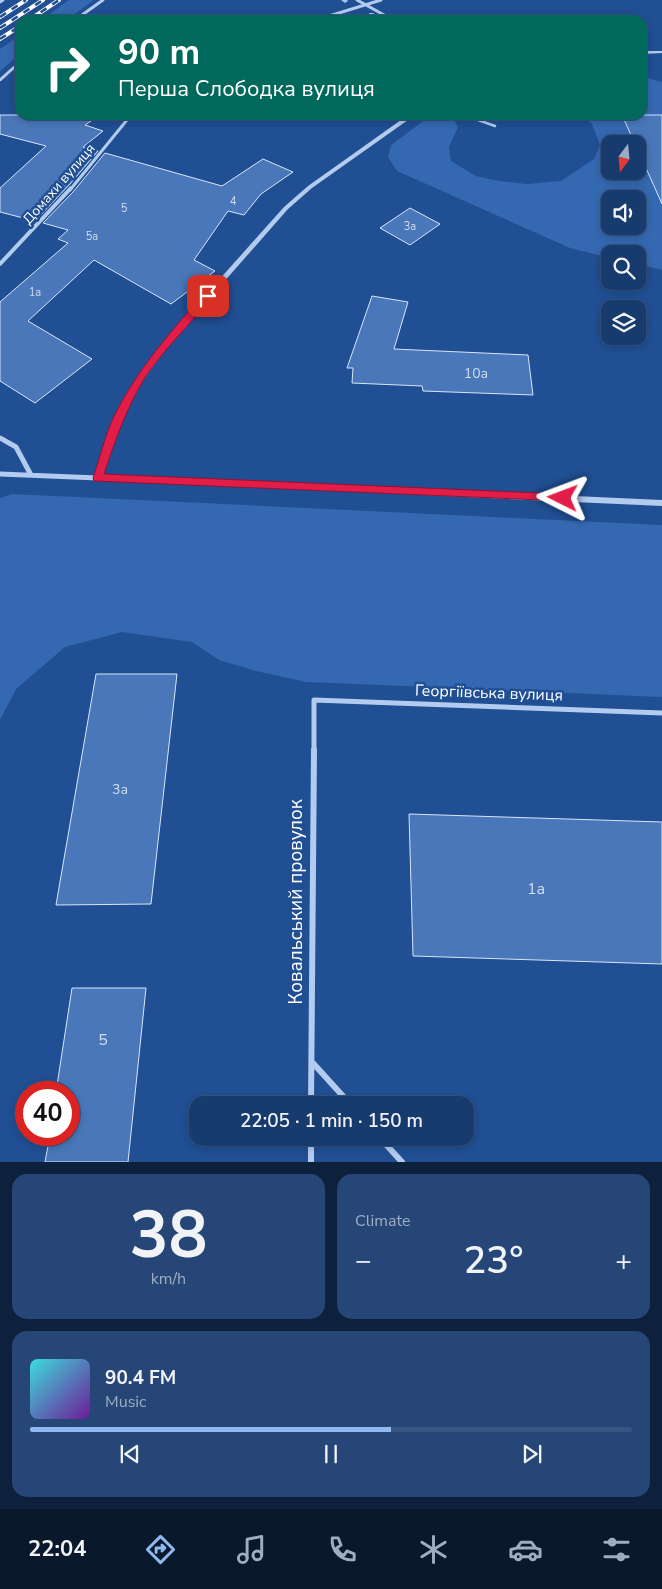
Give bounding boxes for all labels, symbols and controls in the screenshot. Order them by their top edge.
text: 90 m [118,29,200,76]
icon: right [35,35,100,100]
text: Перша Слободка вулиця [118,74,375,104]
north arrow [601,135,646,180]
map controls [601,135,646,345]
street label: Домахи вулиця [19,139,99,229]
button: sound [601,190,646,235]
house number: 4 [230,194,237,209]
house number: 5 [121,201,128,216]
house number: 3а [404,219,416,234]
house number: 5а [86,229,98,244]
button: search [601,245,646,290]
pin [187,275,229,317]
icon: arrive [194,282,222,310]
house number: 1а [29,285,41,300]
button: layers [601,300,646,345]
house number: 10а [464,364,488,383]
position arrow [536,471,588,523]
street label: Георгіївська вулиця [415,679,563,707]
house number: 3а [112,780,128,799]
street label: Ковальський провулок [283,799,309,1005]
house number: 1а [527,878,545,900]
house number: 5 [98,1029,108,1051]
speed limit sign: 40 [15,1081,80,1146]
text: 22:05 · 1 min · 150 m [240,1108,423,1134]
text: 38 [129,1191,208,1280]
text: Climate [355,1210,410,1232]
text: 23° [464,1235,523,1286]
text: − [355,1242,372,1280]
text: + [615,1242,632,1280]
text: km/h [151,1268,186,1290]
text: 90.4 FM [105,1365,176,1391]
text: Music [105,1391,146,1413]
icon: previous [116,1440,144,1468]
icon: pause [317,1440,345,1468]
icon: next [518,1440,546,1468]
icon: directions [143,1532,178,1567]
icon: music [234,1532,269,1567]
icon: phone [325,1532,360,1567]
icon: climate [416,1532,451,1567]
icon: car [508,1532,543,1567]
icon: filters [599,1532,634,1567]
text: 22:04 [28,1534,86,1564]

